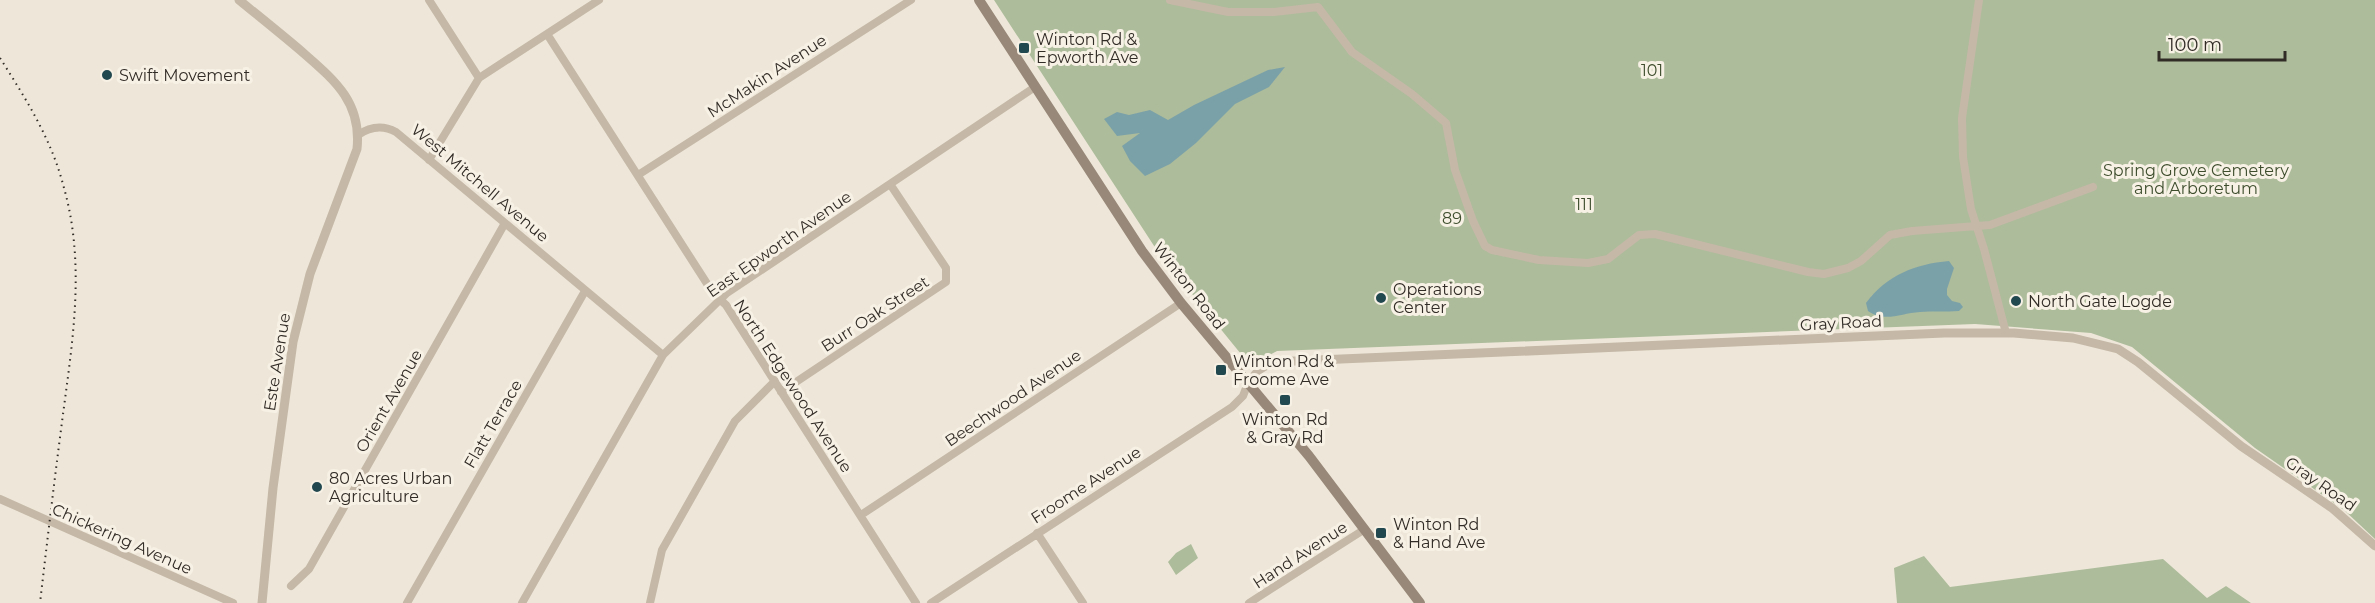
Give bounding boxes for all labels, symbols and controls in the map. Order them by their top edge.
scale bar [2159,24,2285,62]
street label: McMakin Avenue [704,30,830,122]
place label: Winton Rd & Epworth Ave [1036,30,1138,67]
text: 100 m [2168,34,2222,56]
marker: Winton Rd & Epworth Ave [1017,41,1031,55]
park label: 101 [1641,61,1663,80]
place label: Swift Movement [119,66,251,85]
marker: Swift Movement [100,68,114,82]
street label: West Mitchell Avenue [408,120,552,246]
park label: Spring Grove Cemetery and Arboretum [2103,161,2289,198]
street label: East Epworth Avenue [703,187,855,301]
park label: 111 [1575,195,1593,214]
park label: 89 [1442,209,1462,228]
street label: Winton Road [1149,239,1229,333]
street label: Burr Oak Street [818,272,933,356]
place label: Operations Center [1393,280,1482,317]
marker: Operations Center [1374,291,1388,305]
place label: North Gate Logde [2028,292,2172,311]
marker: North Gate Logde [2009,294,2023,308]
street label: North Edgewood Avenue [730,296,856,476]
street label: Gray Road [1800,311,1882,335]
street label: Este Avenue [260,312,294,412]
street label: Beechwood Avenue [941,345,1085,451]
street label: Orient Avenue [352,346,426,456]
place label: Winton Rd & Froome Ave [1233,352,1334,389]
marker: Winton Rd & Froome Ave [1214,363,1228,377]
street label: Flatt Terrace [460,376,526,472]
marker: Winton Rd & Gray Rd [1278,393,1292,407]
place label: Winton Rd & Gray Rd [1242,410,1328,447]
street label: Froome Avenue [1027,442,1145,528]
street label: Gray Road [2282,453,2360,515]
place label: 80 Acres Urban Agriculture [329,469,452,506]
marker: 80 Acres Urban Agriculture [310,480,324,494]
street label: Chickering Avenue [49,500,195,578]
place label: Winton Rd & Hand Ave [1393,515,1485,552]
street label: Hand Avenue [1249,517,1351,593]
marker: Winton Rd & Hand Ave [1374,526,1388,540]

